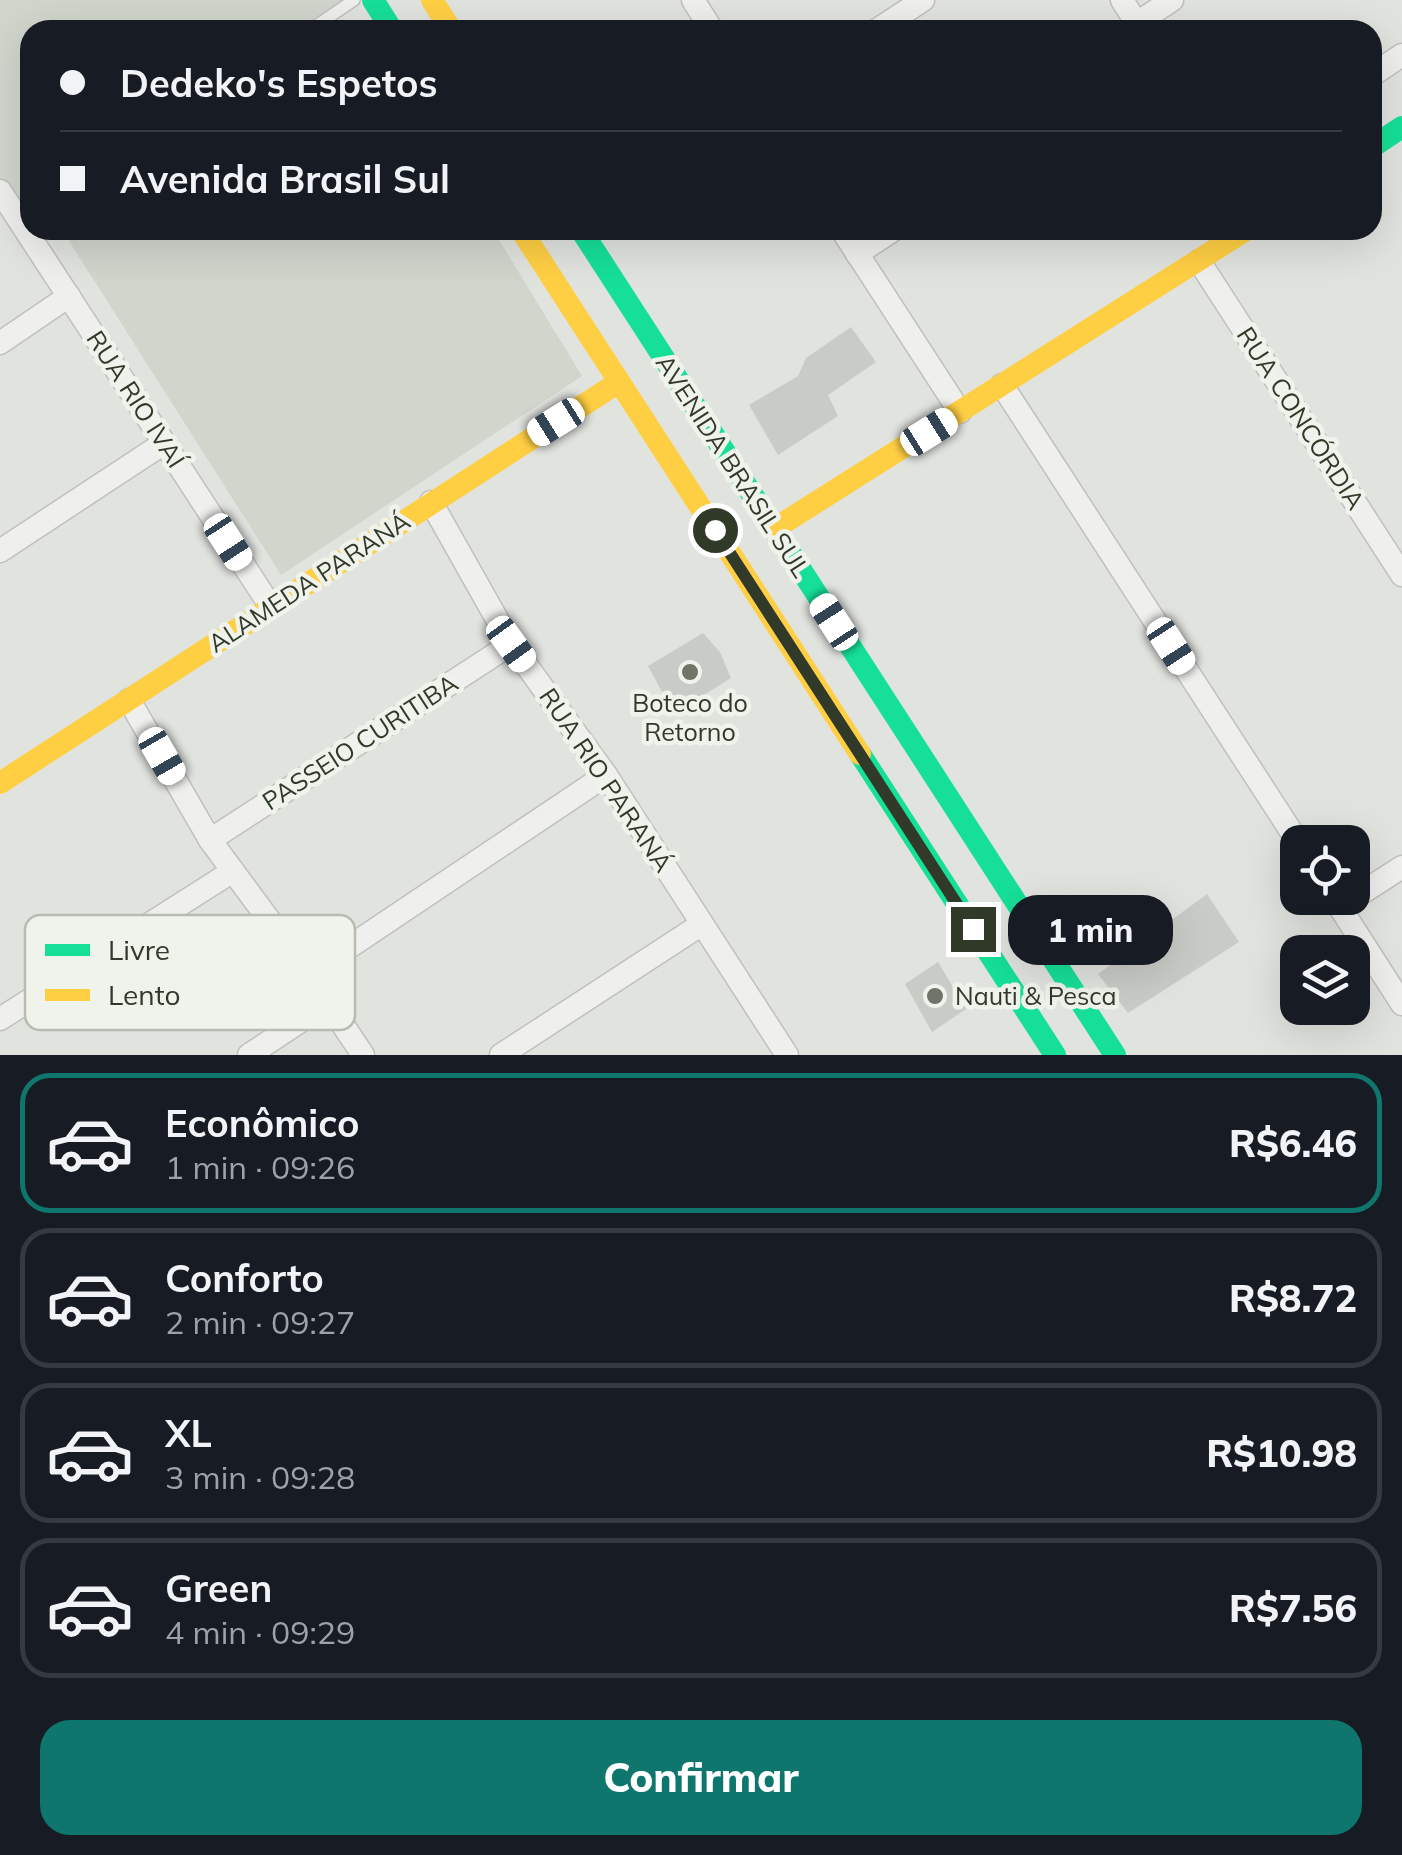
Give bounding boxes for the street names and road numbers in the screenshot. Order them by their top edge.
street label: RUA CONCÓRDIA [1231,321,1372,515]
street label: RUA RIO IVAÍ [81,324,193,474]
street label: AVENIDA BRASIL SUL [650,348,817,583]
street label: ALAMEDA PARANÁ [202,505,416,658]
street label: PASSEIO CURITIBA [256,667,463,816]
street label: RUA RIO PARANÁ [533,682,679,878]

